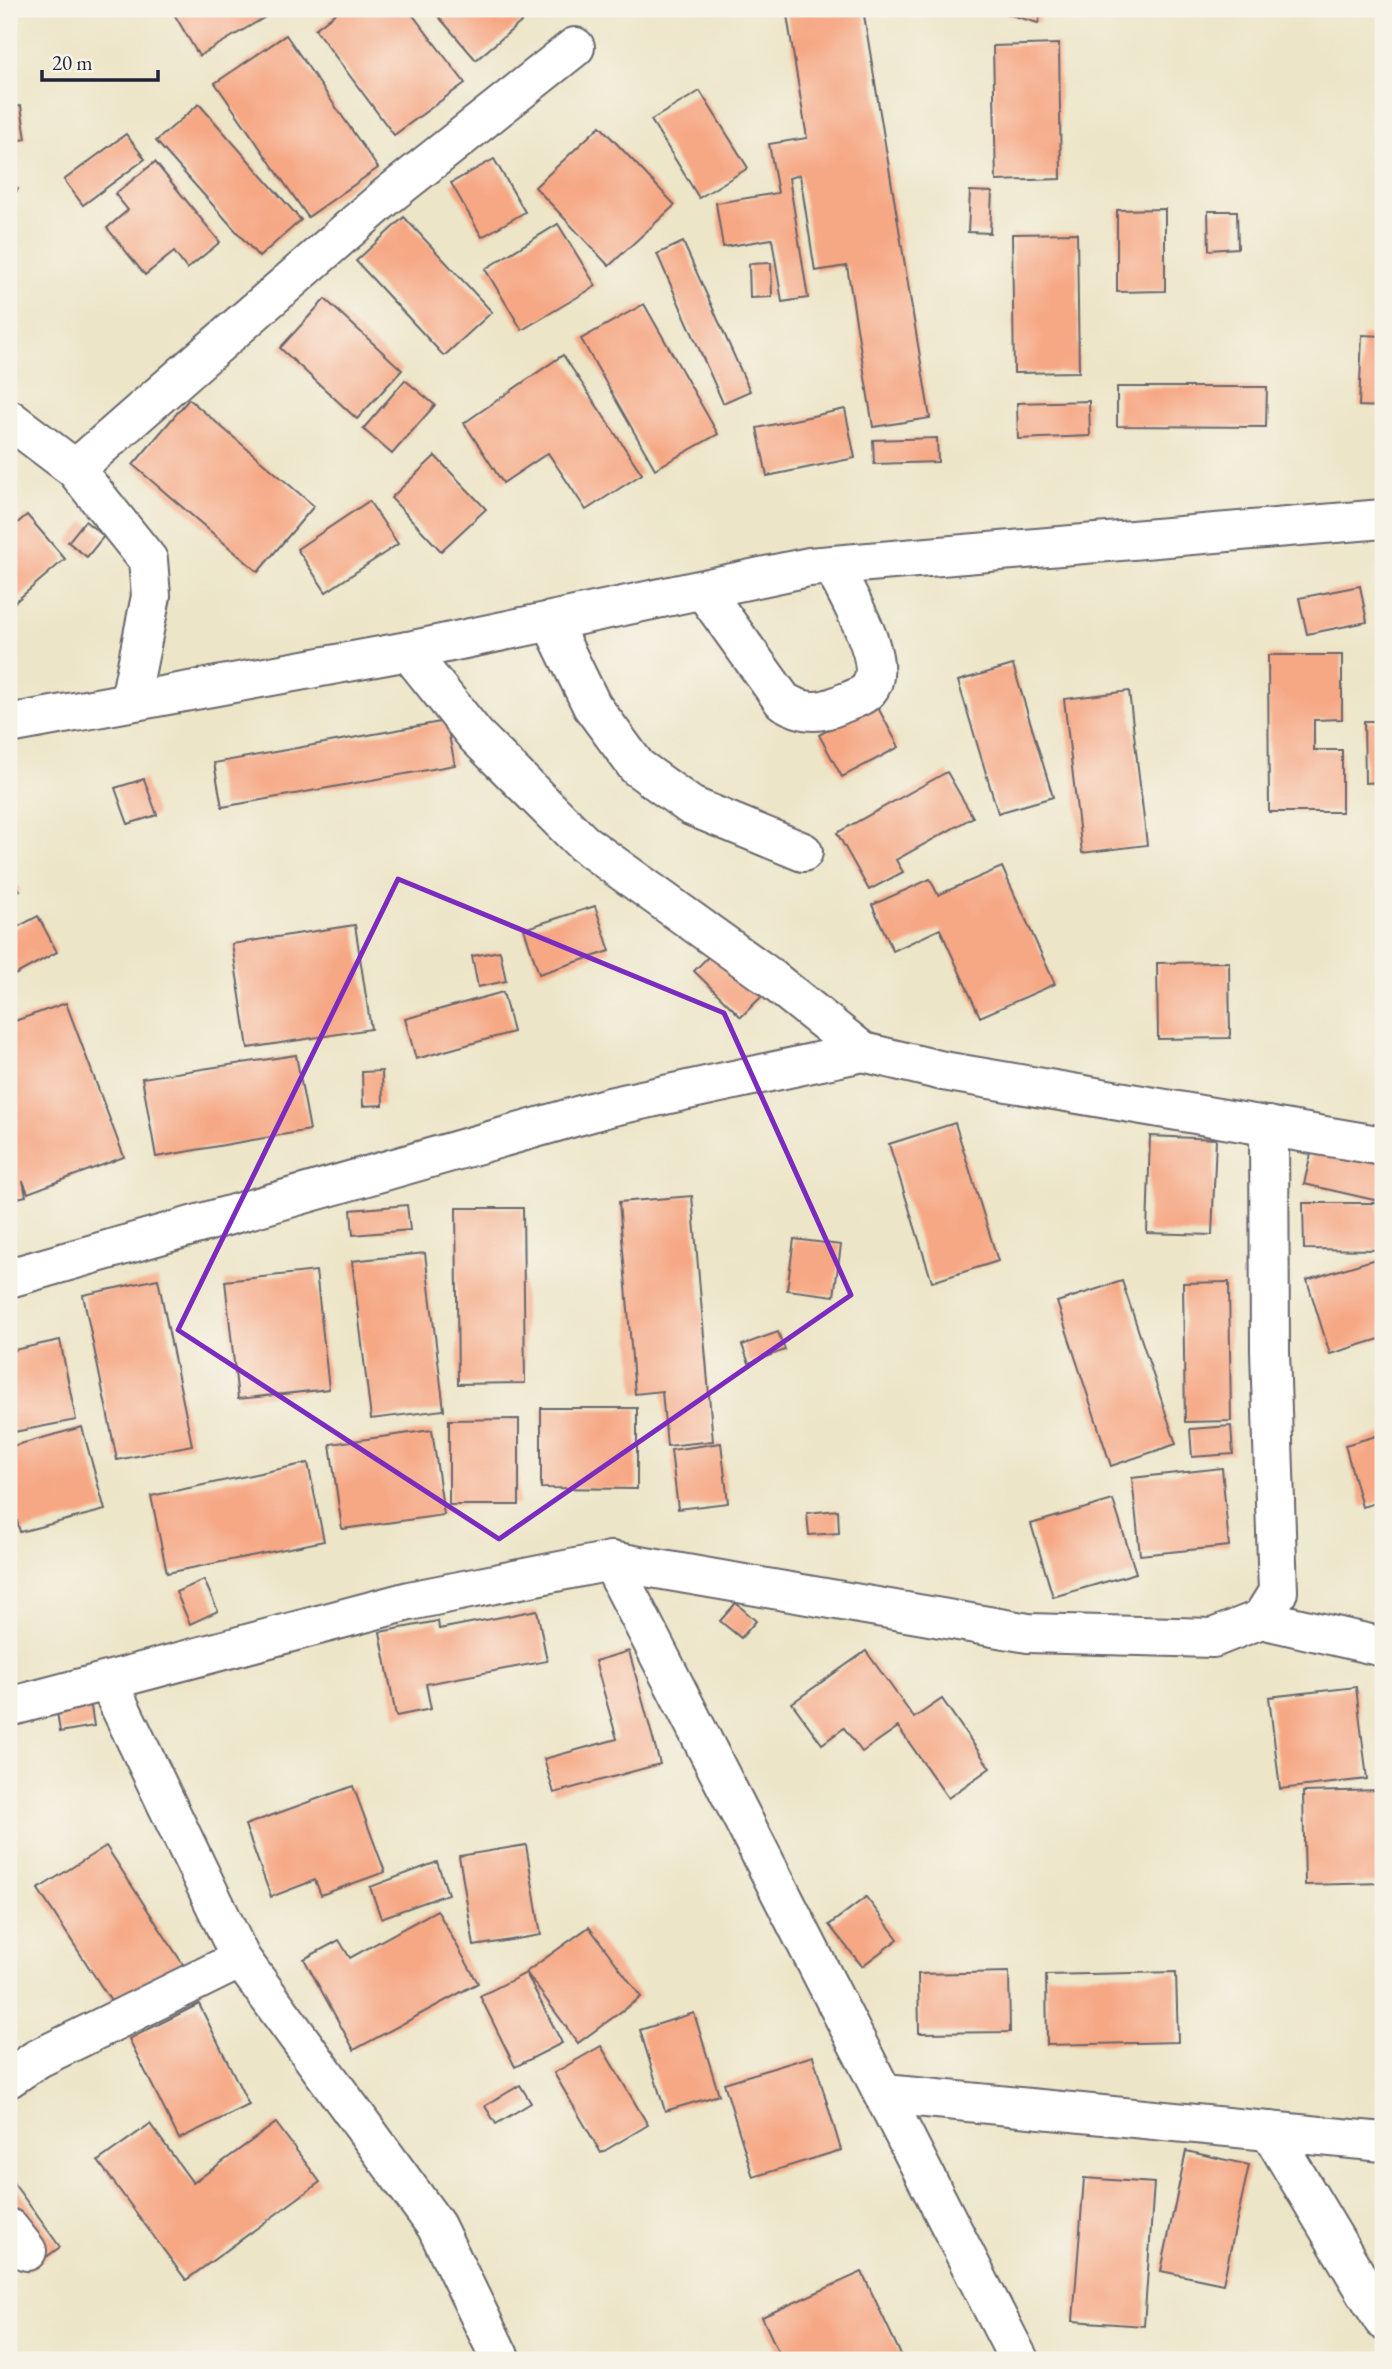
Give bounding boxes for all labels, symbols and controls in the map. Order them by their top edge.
scale bar [42,38,158,82]
text: 20 m [52,49,93,76]

